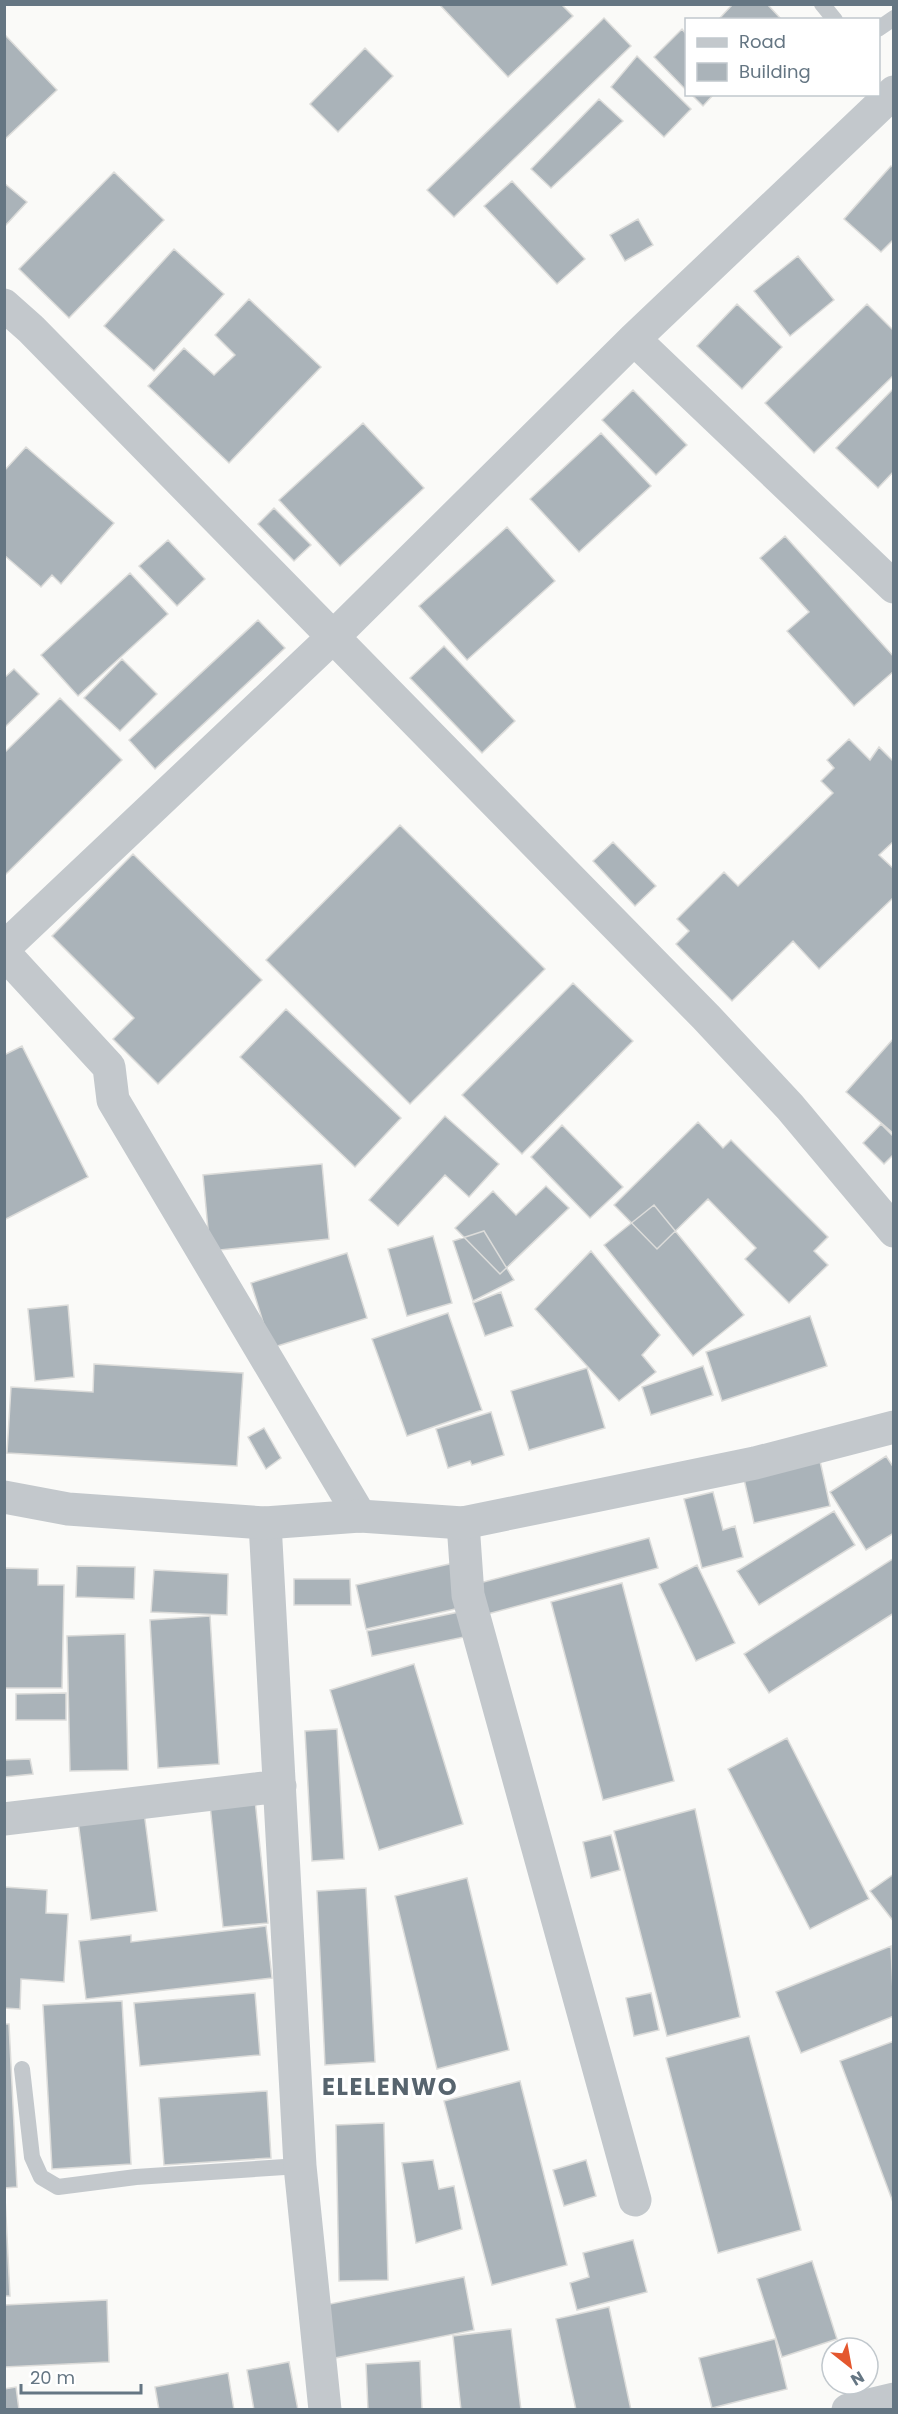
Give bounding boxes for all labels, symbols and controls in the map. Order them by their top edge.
legend [685,18,880,96]
text: Road [739,29,786,54]
text: Building [739,59,811,84]
district label: ELELENWO [322,2070,458,2103]
north arrow [820,2336,880,2396]
scale bar [21,2357,141,2395]
text: 20 m [30,2365,75,2390]
text: N [846,2365,869,2391]

